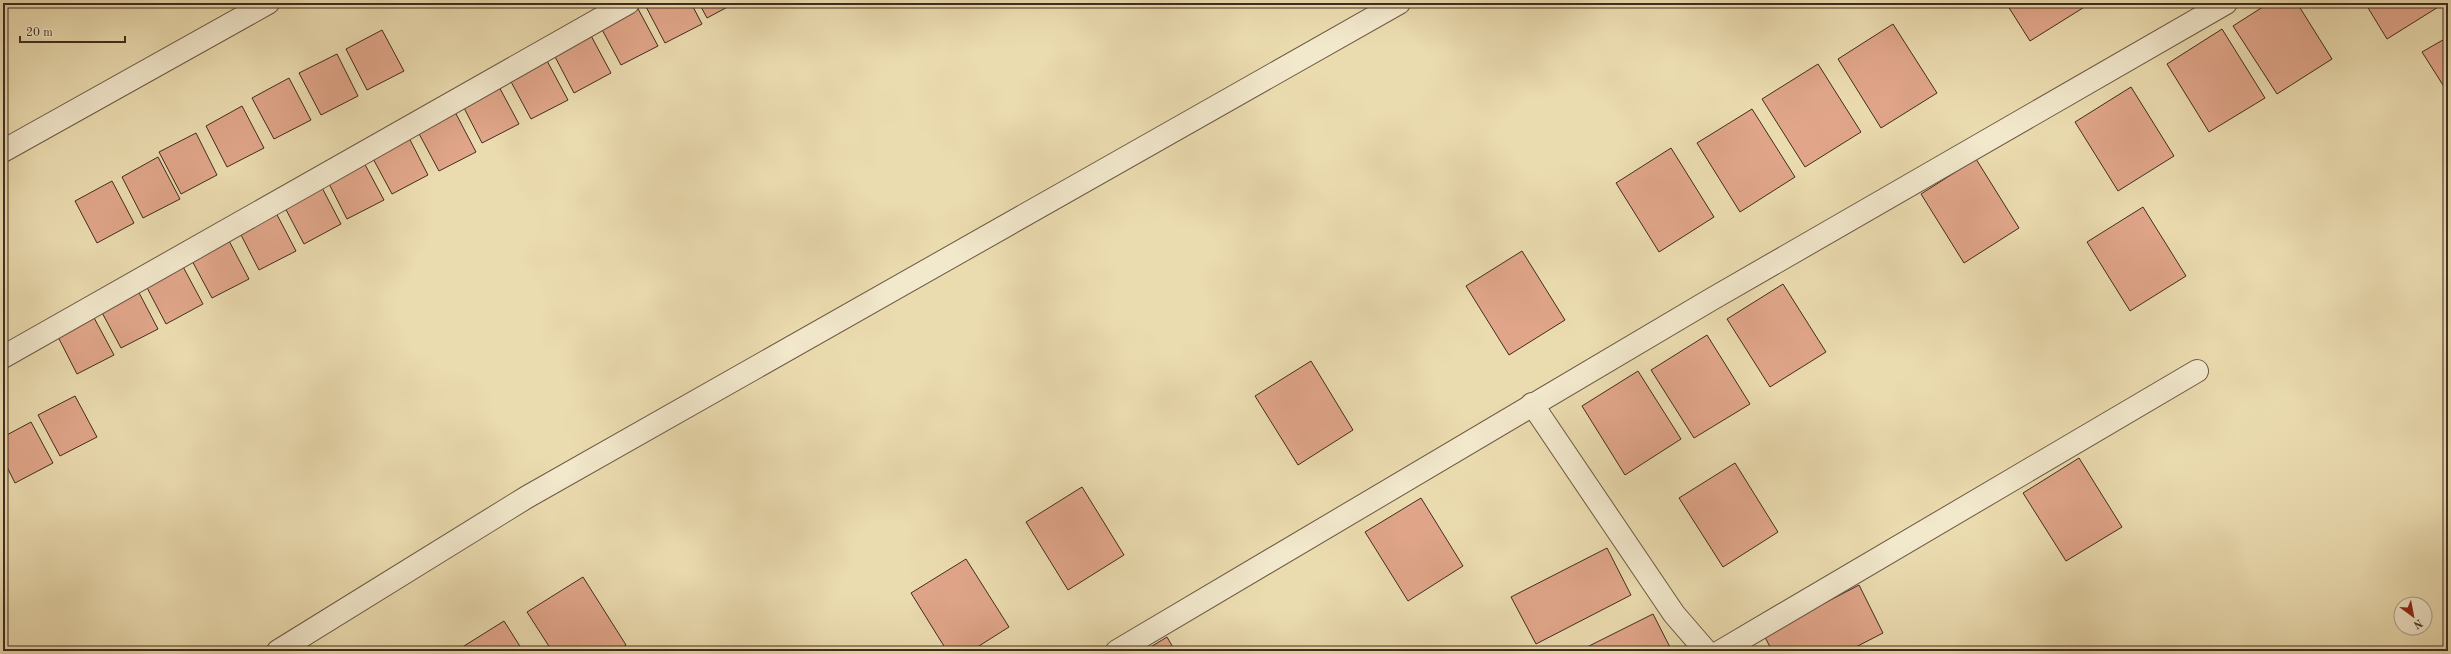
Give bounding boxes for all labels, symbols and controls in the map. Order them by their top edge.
scale bar [20,18,125,44]
text: 20 m [26,27,53,39]
north arrow [2393,596,2433,636]
text: N [2411,616,2424,630]

